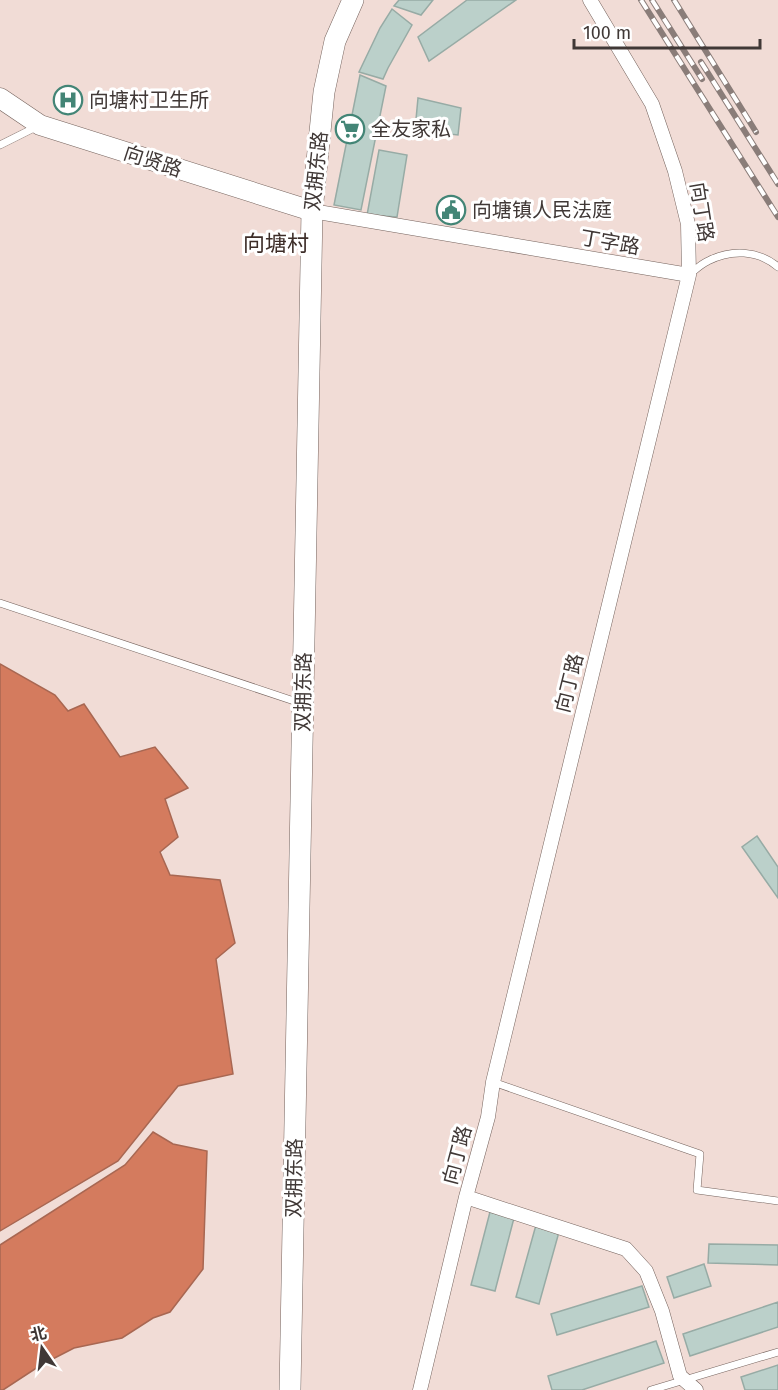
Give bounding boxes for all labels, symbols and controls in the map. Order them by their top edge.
scale bar [574,12,760,50]
text: 100 m [583,22,631,44]
hospital icon: 向塘村卫生所 [52,84,84,116]
place label: 向塘村卫生所 [89,88,209,112]
supermarket icon: 全友家私 [334,113,366,145]
place label: 全友家私 [371,117,451,141]
street label: 双拥东路 [300,130,332,212]
street label: 向贤路 [121,140,185,182]
street label: 向丁路 [685,180,719,244]
public building icon: 向塘镇人民法庭 [435,194,467,226]
place label: 向塘镇人民法庭 [472,198,612,222]
street label: 丁字路 [578,225,642,259]
district label: 向塘村 [243,230,309,257]
street label: 向丁路 [550,651,588,715]
street label: 双拥东路 [290,652,316,732]
street label: 向丁路 [438,1123,476,1187]
street label: 双拥东路 [281,1138,307,1218]
north arrow [12,1318,72,1378]
text: 北 [28,1323,49,1345]

